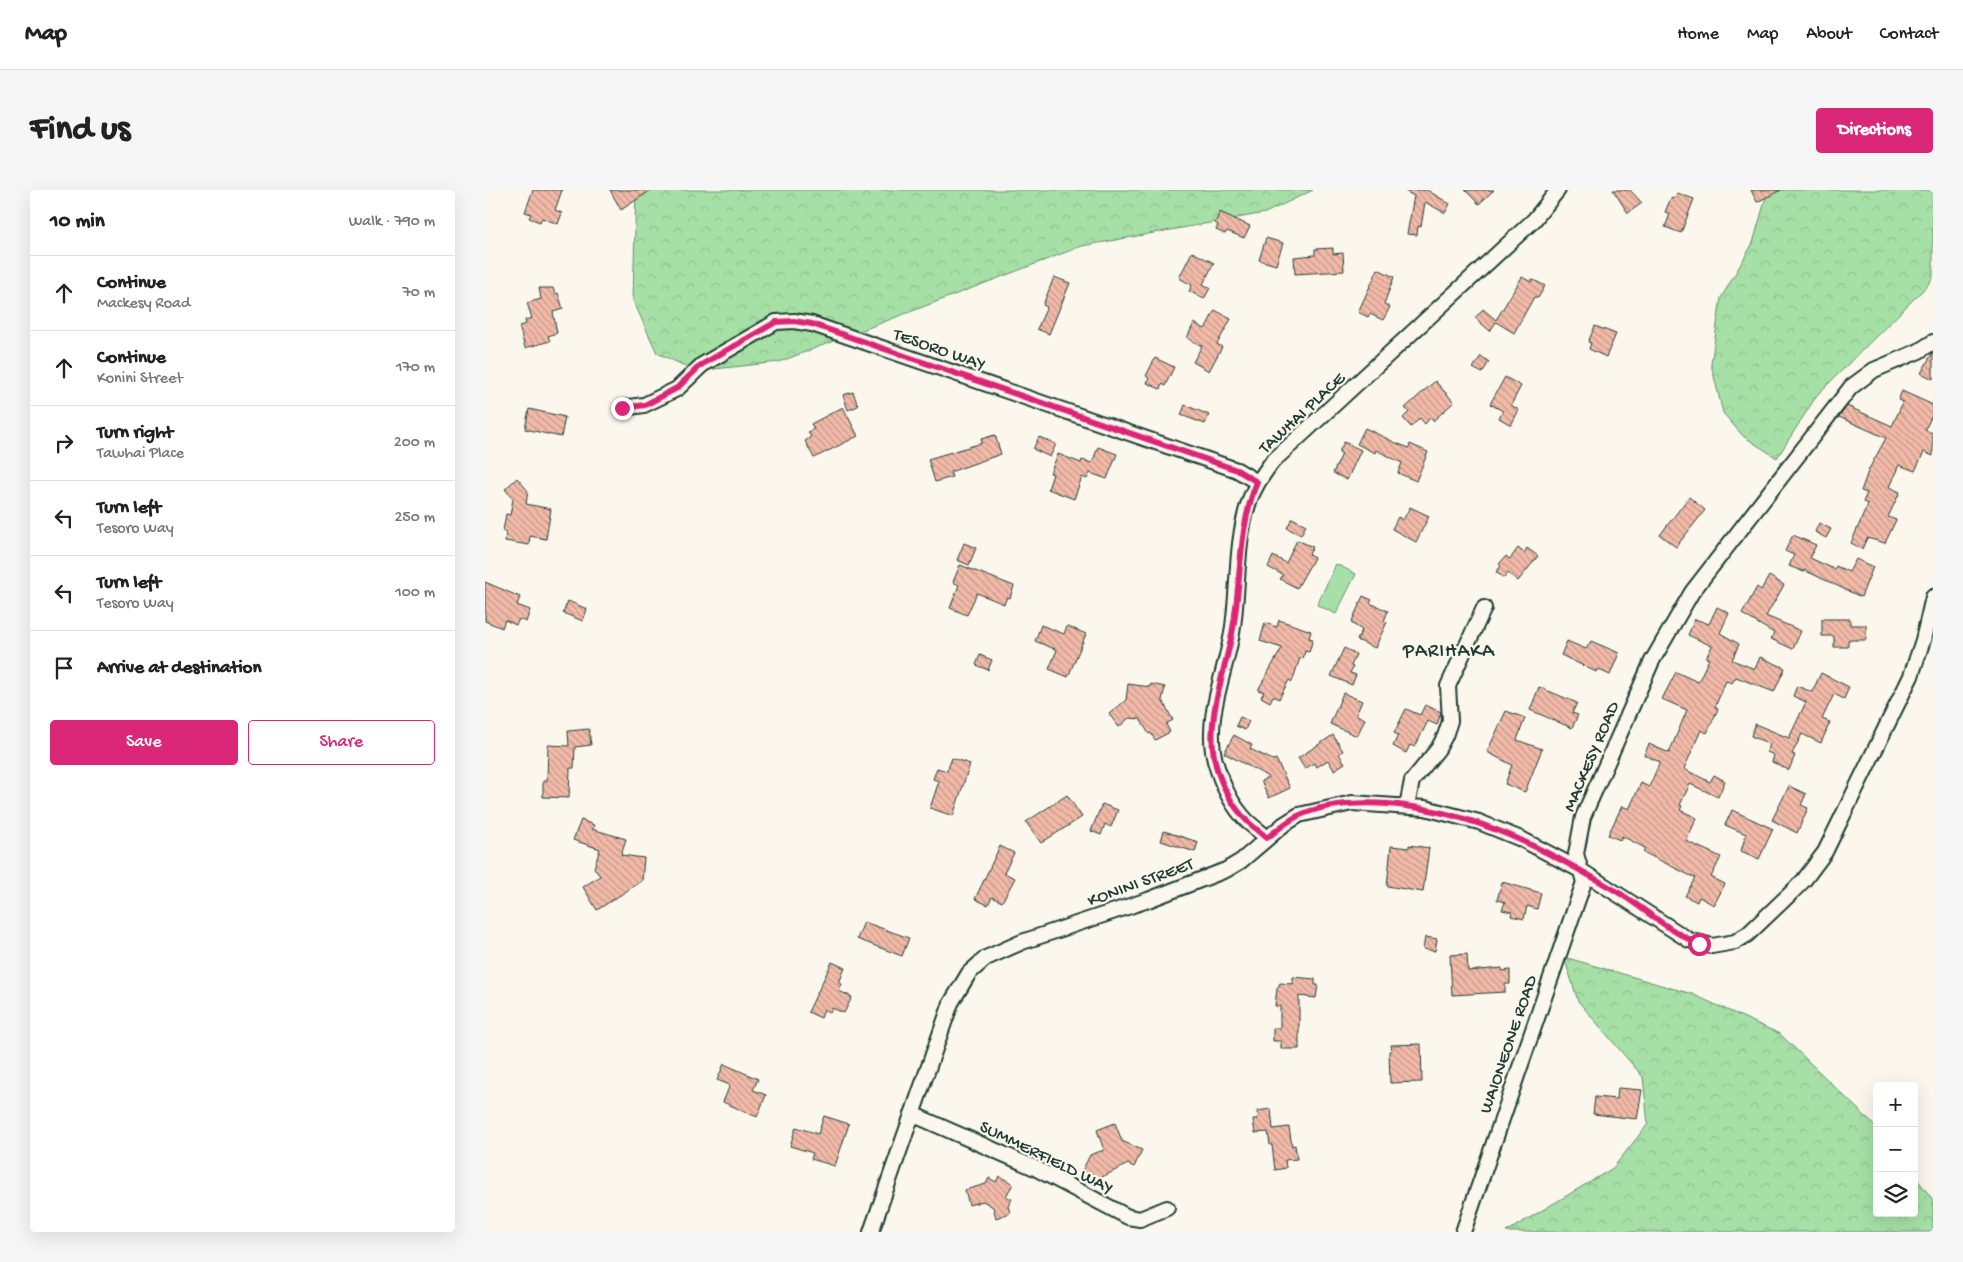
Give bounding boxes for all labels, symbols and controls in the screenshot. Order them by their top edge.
text: Map [25,20,67,49]
text: Home [1677,24,1719,45]
text: Map [1747,24,1778,45]
text: About [1806,24,1852,45]
text: Contact [1880,24,1938,45]
button: Directions [1816,108,1933,153]
text: Find us [30,110,130,151]
text: 10 min [50,210,105,235]
text: Walk · 790 m [349,213,435,232]
text: Continue [97,272,166,295]
icon: ahead [50,279,78,307]
text: 70 m [402,284,435,303]
text: Mackesy Road [97,295,190,314]
street label: TESORO WAY [889,324,988,376]
text: Continue [97,347,166,370]
icon: ahead [50,354,78,382]
text: 170 m [396,359,435,378]
street label: TAWHAI PLACE [1254,368,1351,460]
text: Konini Street [97,370,183,389]
route end [611,397,634,420]
text: Turn right [97,422,173,445]
icon: right [50,429,78,457]
text: 200 m [394,434,435,453]
text: Tawhai Place [97,445,184,464]
text: Turn left [97,497,161,520]
icon: left [50,504,78,532]
text: 250 m [395,509,435,528]
text: Tesoro Way [97,520,174,539]
text: Turn left [97,572,161,595]
icon: left [50,579,78,607]
text: 100 m [395,584,435,603]
text: Tesoro Way [97,595,174,614]
district label: PARIHAKA [1402,641,1495,664]
icon: arrive [50,654,78,682]
text: Arrive at destination [97,657,261,680]
street label: MACKESY ROAD [1560,699,1625,815]
button: Save [50,720,238,765]
button: Share [248,720,435,765]
street label: KONINI STREET [1085,854,1198,912]
route start [1688,933,1711,956]
street label: WAIONEONE ROAD [1476,973,1543,1117]
map controls [1873,1082,1918,1217]
button: + [1873,1082,1918,1127]
street label: SUMMERFIELD WAY [976,1117,1116,1200]
button: − [1873,1127,1918,1172]
button: layers [1873,1172,1918,1217]

